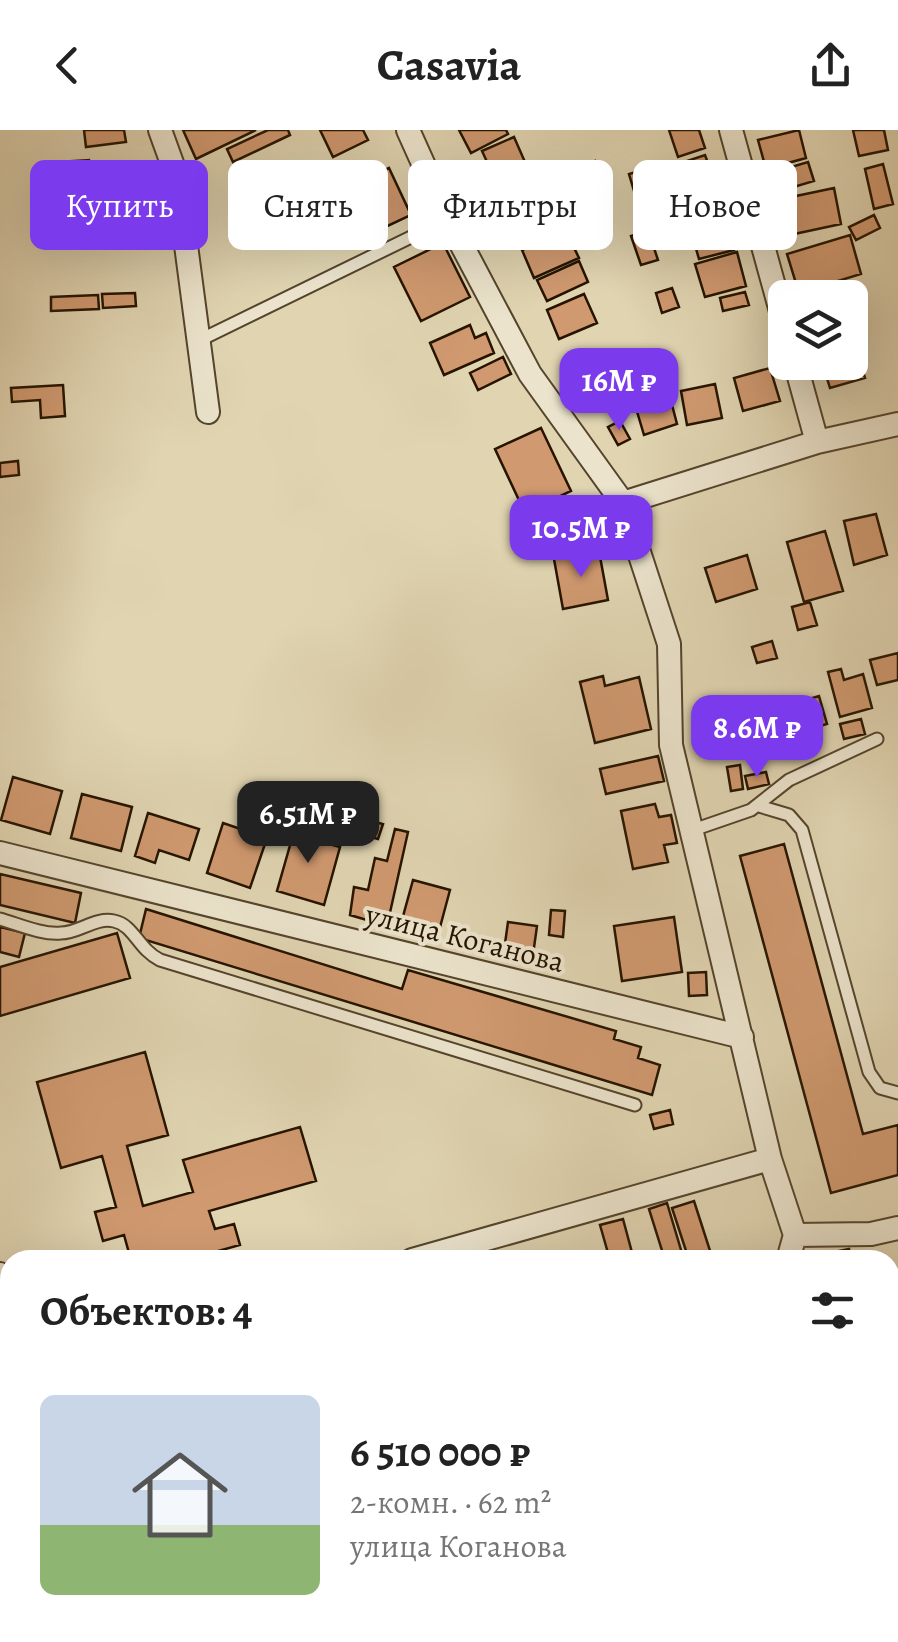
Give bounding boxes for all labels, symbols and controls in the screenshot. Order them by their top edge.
text: Casavia [377,34,521,96]
icon: back [40,38,95,93]
icon: share [803,38,858,93]
chip: Купить [30,160,208,250]
chip: Снять [228,160,388,250]
chip: Фильтры [408,160,613,250]
chip: Новое [633,160,797,250]
map controls [768,280,868,380]
button: layers [768,280,868,380]
pin: 16M ₽ [549,348,689,433]
text: 16M ₽ [581,358,657,402]
pin: 10.5M ₽ [489,495,673,580]
text: 10.5M ₽ [532,505,630,549]
pin: 8.6M ₽ [676,695,838,780]
text: 8.6M ₽ [713,705,801,749]
pin: 6.51M ₽ [216,781,400,866]
text: 6.51M ₽ [259,791,357,835]
street label: улица Коганова [361,894,568,982]
text: Объектов: 4 [40,1282,252,1339]
icon: filters [805,1283,860,1338]
text: 6 510 000 ₽ [350,1423,530,1480]
icon: home [120,1435,240,1555]
text: 2-комн. · 62 m² [350,1480,551,1524]
text: улица Коганова [350,1524,567,1568]

